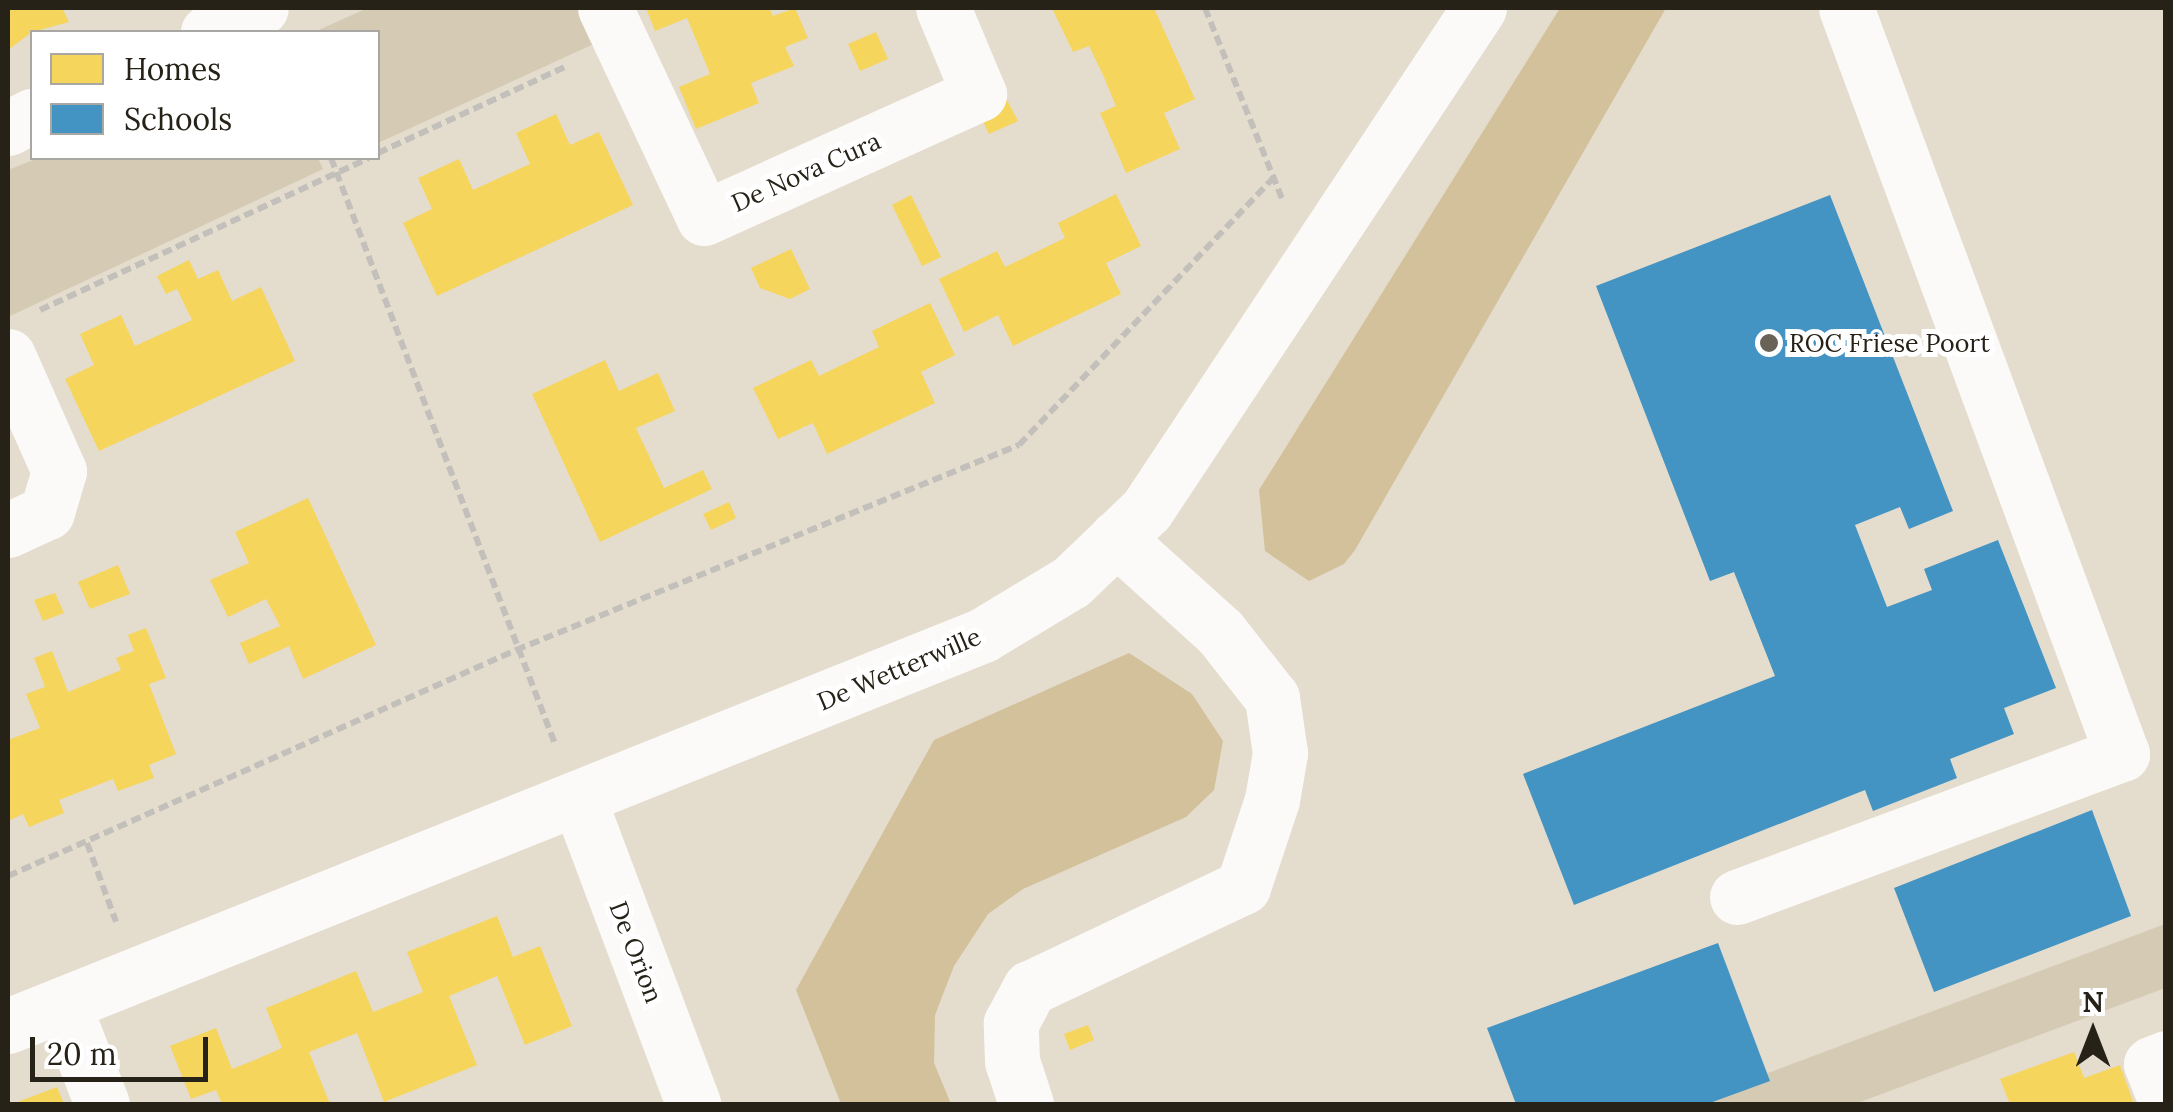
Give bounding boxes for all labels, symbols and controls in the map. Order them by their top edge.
legend [30,30,380,160]
text: Homes [124,50,221,88]
text: Schools [124,100,232,138]
street label: De Nova Cura [727,126,885,218]
place label: ROC Friese Poort [1789,328,1990,358]
marker: ROC Friese Poort [1758,332,1780,354]
street label: De Wetterwille [813,621,985,717]
street label: De Orion [603,897,669,1007]
north arrow [2043,982,2143,1082]
text: N [2082,984,2104,1020]
scale bar [35,1017,212,1079]
text: 20 m [47,1035,116,1073]

